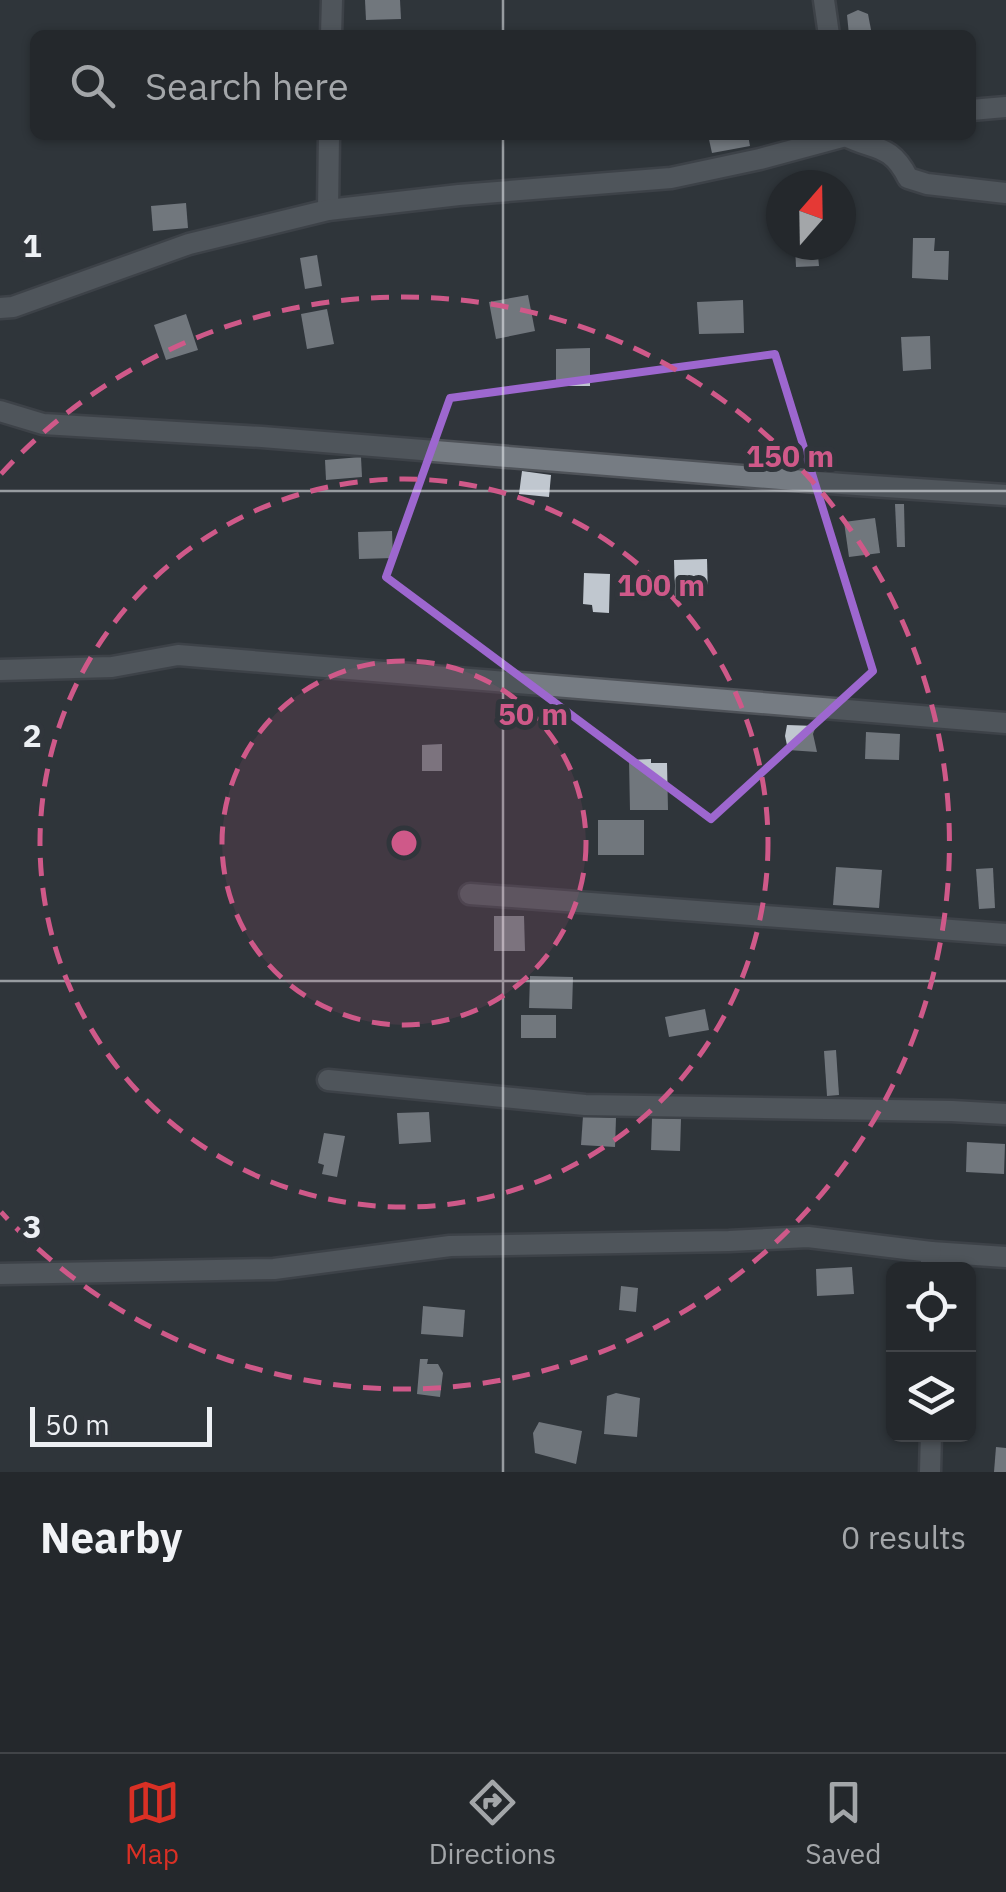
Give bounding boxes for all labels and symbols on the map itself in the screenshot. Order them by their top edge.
north arrow [766,170,856,260]
text: 1 [22,224,42,266]
text: 150 m [746,436,834,475]
text: 100 m [617,565,705,604]
text: 50 m [498,694,568,733]
text: 2 [22,714,42,756]
centre of rings [386,825,422,861]
text: 3 [22,1205,42,1247]
scale bar [30,1402,212,1446]

